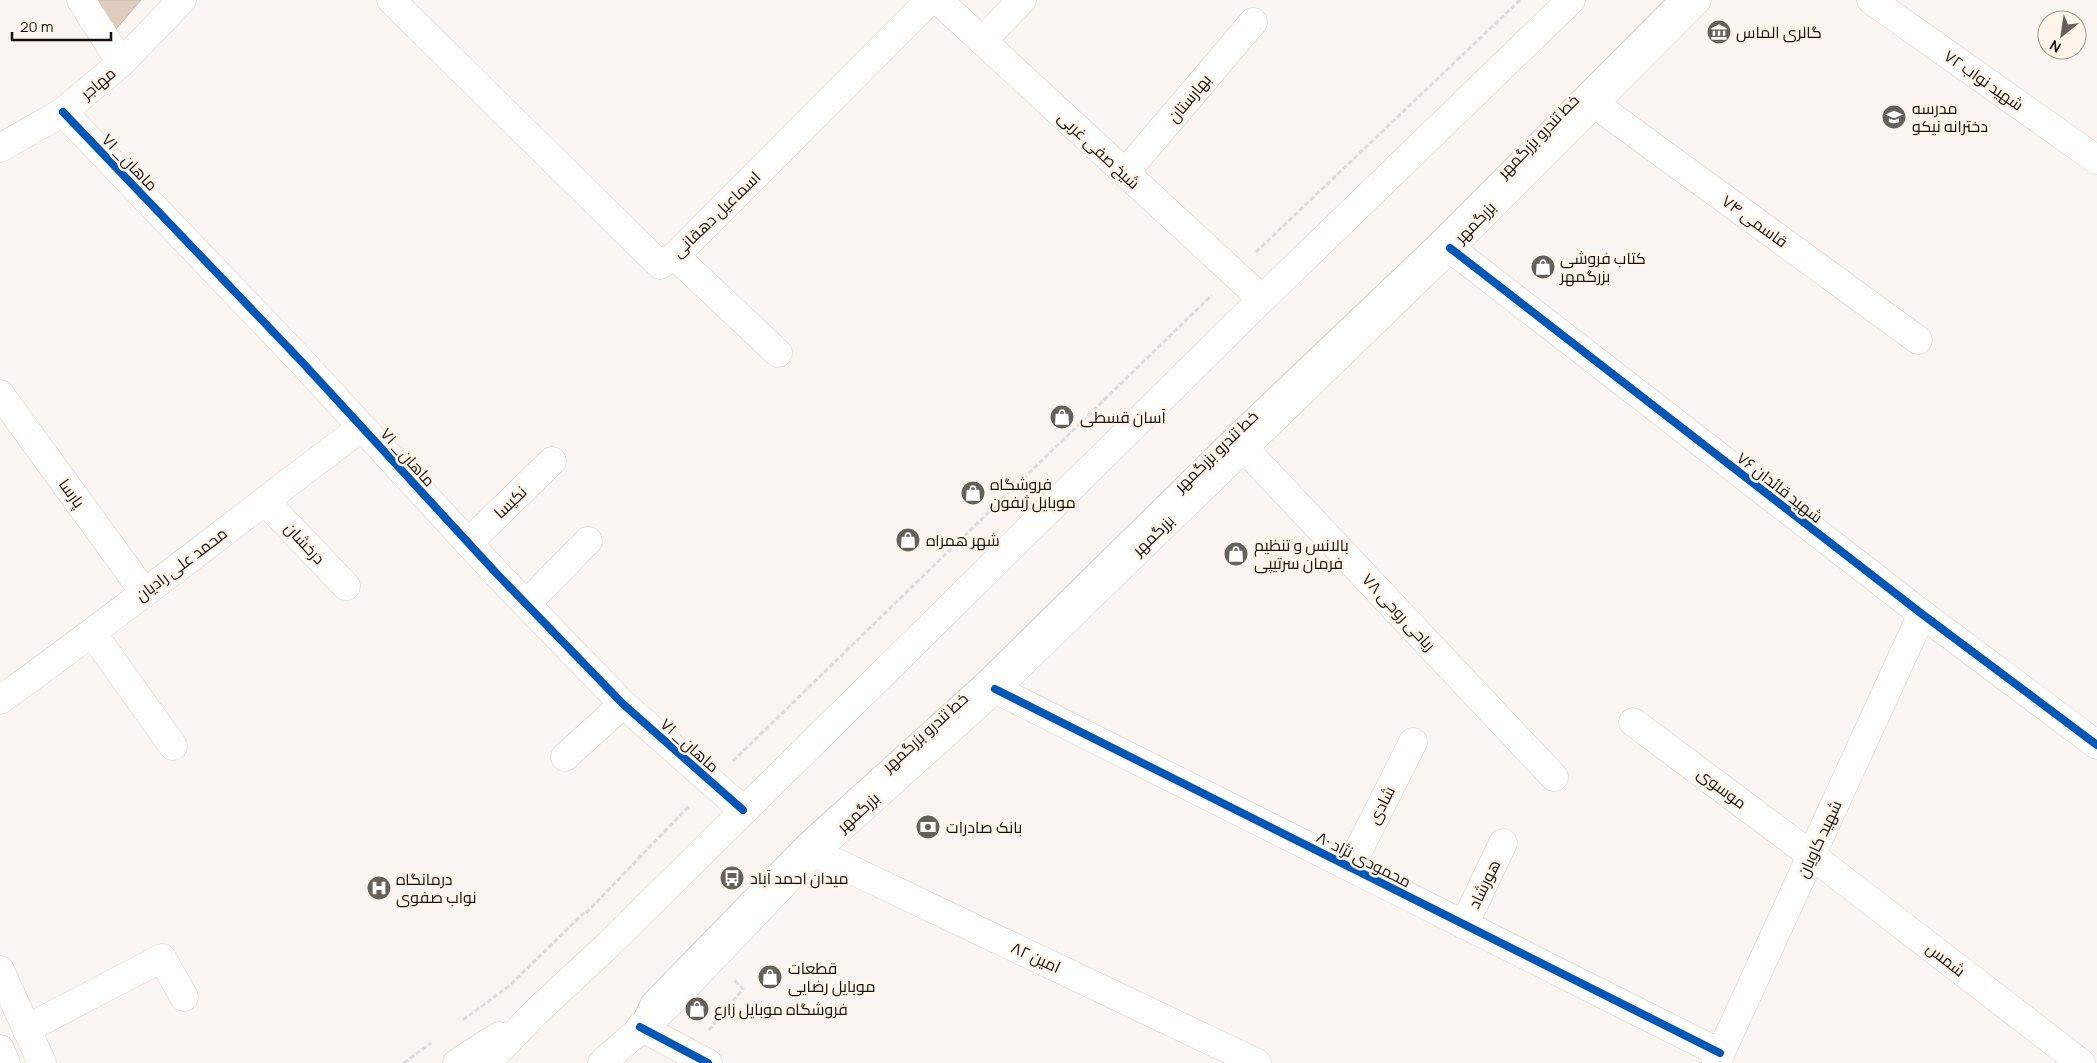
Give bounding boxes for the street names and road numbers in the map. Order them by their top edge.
street label: شهید نواب ۷۲ [1940,45,2028,115]
street label: مهاجر [75,62,120,105]
street label: بهارستان [1162,69,1216,127]
street label: خط تندرو بزرگمهر [1492,89,1584,183]
street label: شیخ صفی غربی [1053,106,1145,194]
street label: ۷۱ _ماهان [97,129,163,195]
street label: اسماعیل دهقانی [667,166,765,262]
street label: قاسمی ۷۴ [1718,190,1792,252]
street label: بزرگمهر [1449,196,1500,248]
street label: خط تندرو بزرگمهر [1169,405,1263,497]
street label: ۷۱ _ماهان [376,423,440,491]
street label: شهید قائدان ۷۶ [1733,447,1827,527]
street label: پارسا [53,474,90,513]
street label: نکیسا [489,481,531,523]
street label: بزرگمهر [1127,510,1179,561]
street label: درخشان [280,517,330,569]
street label: محمد علی رادیان [130,522,232,606]
street label: ریاحی روحی ۷۸ [1357,568,1441,656]
street label: خط تندرو بزرگمهر [876,687,973,777]
street label: ۷۱ _ماهان [656,713,724,777]
street label: موسوی [1693,762,1751,814]
street label: شادی [1362,782,1400,828]
street label: بزرگمهر [831,787,884,838]
street label: شهید کاویان [1791,797,1847,881]
street label: محمودی نژاد ۸۰ [1313,826,1415,892]
street label: هورشاد [1463,856,1505,912]
street label: امین ۸۲ [1008,936,1064,978]
street label: شمس [1922,937,1970,981]

